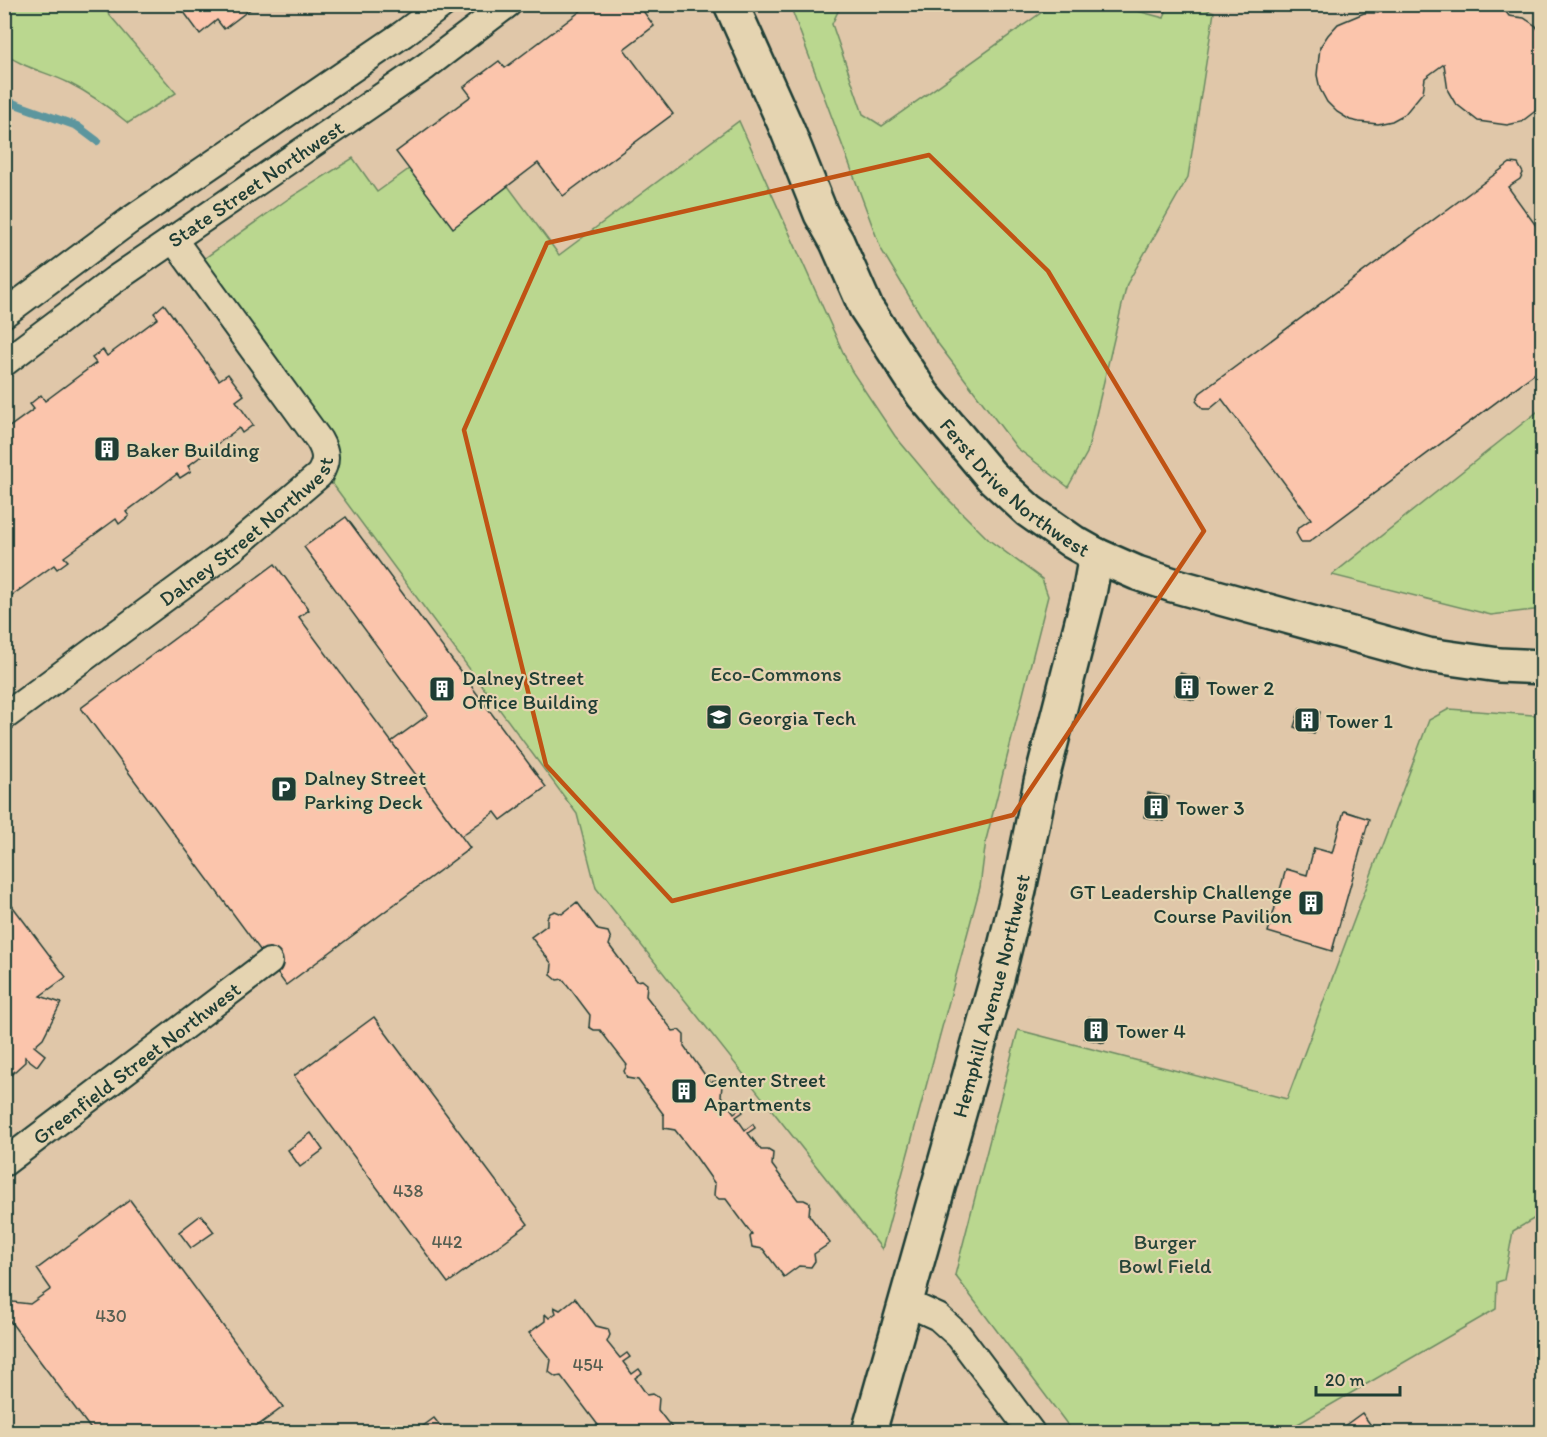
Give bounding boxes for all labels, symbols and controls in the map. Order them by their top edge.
street label: State Street Northwest [163,114,348,252]
street label: Ferst Drive Northwest [935,413,1095,562]
building icon: Baker Building [92,434,122,464]
place label: Baker Building [126,437,259,462]
street label: Dalney Street Northwest [154,455,338,611]
park label: Eco-Commons [710,661,842,686]
place label: Dalney Street Office Building [462,665,598,714]
building icon: Tower 2 [1172,672,1202,702]
building icon: Dalney Street Office Building [427,674,457,704]
place label: Tower 2 [1206,675,1274,700]
school or university icon: Georgia Tech [704,702,734,732]
place label: Georgia Tech [738,705,857,730]
building icon: Tower 1 [1292,705,1322,735]
place label: Tower 1 [1326,708,1393,733]
place label: Dalney Street Parking Deck [304,765,426,814]
parking icon: Dalney Street Parking Deck [269,774,299,804]
building icon: Tower 3 [1141,792,1171,822]
place label: Tower 3 [1176,795,1245,820]
street label: Hemphill Avenue Northwest [946,872,1034,1120]
place label: GT Leadership Challenge Course Pavilion [1070,879,1292,928]
building icon: GT Leadership Challenge Course Pavilion [1296,888,1326,918]
street label: Greenfield Street Northwest [27,976,245,1149]
building icon: Tower 4 [1081,1015,1111,1045]
place label: Tower 4 [1116,1018,1186,1043]
place label: Center Street Apartments [704,1067,826,1116]
building icon: Center Street Apartments [669,1076,699,1106]
house number: 438 [393,1180,423,1202]
park label: Burger Bowl Field [1118,1229,1212,1278]
house number: 442 [431,1231,463,1253]
house number: 430 [95,1305,127,1327]
house number: 454 [572,1354,604,1376]
scale bar [1316,1359,1400,1397]
text: 20 m [1325,1369,1365,1391]

